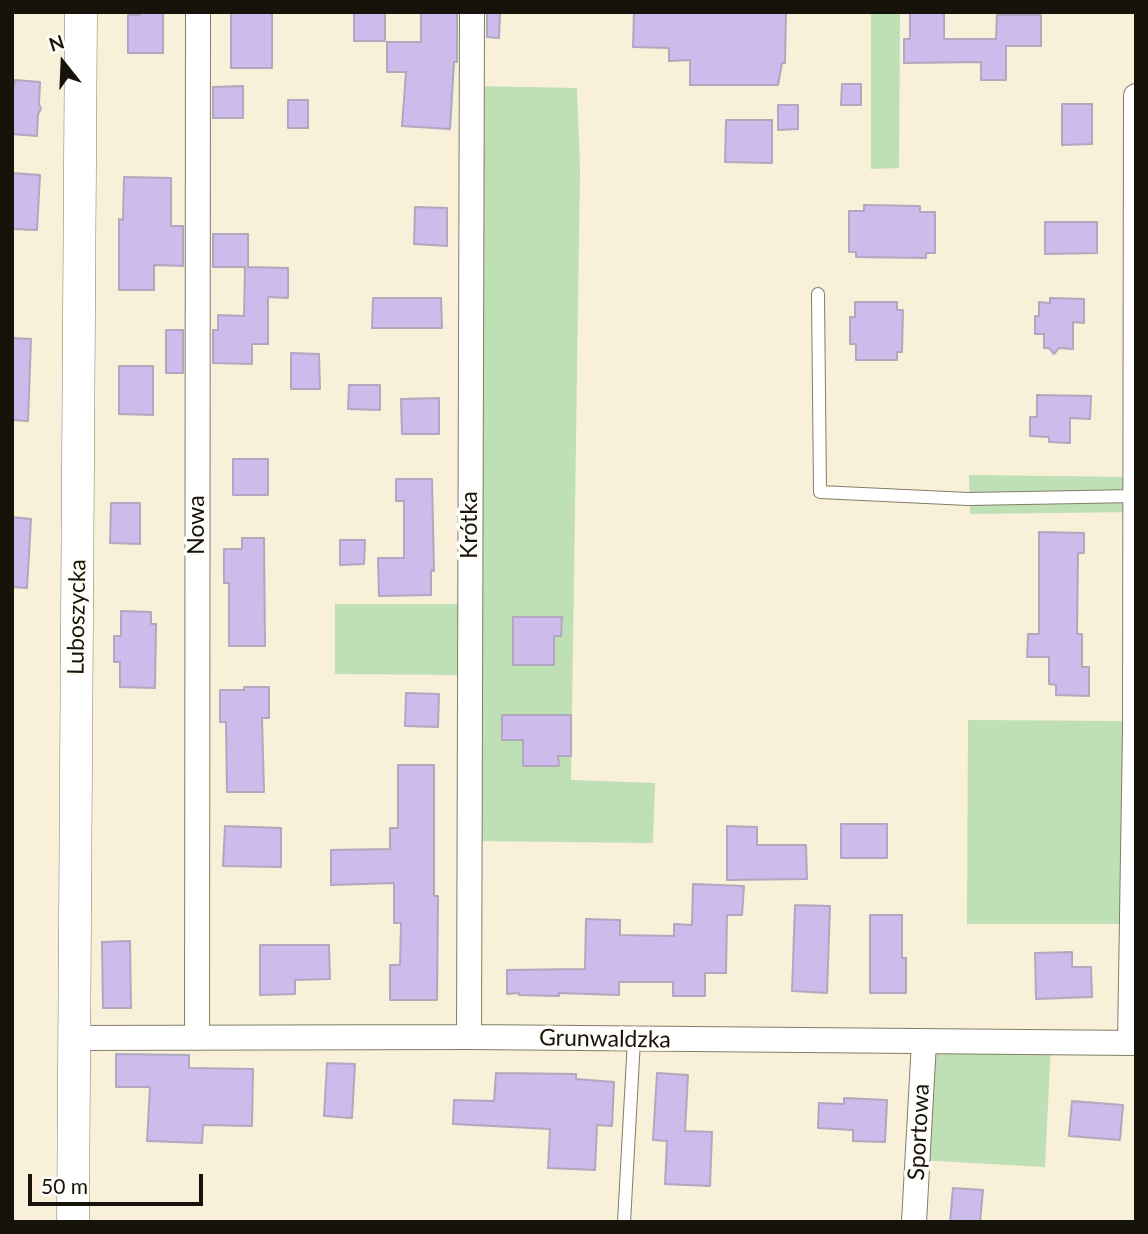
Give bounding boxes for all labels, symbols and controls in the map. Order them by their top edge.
north arrow [28,28,98,98]
text: N [46,29,67,56]
street label: Krótka [456,491,484,559]
street label: Nowa [183,495,211,555]
street label: Luboszycka [62,559,92,675]
street label: Grunwaldzka [539,1024,671,1054]
street label: Sportowa [903,1083,935,1181]
scale bar [32,1160,206,1204]
text: 50 m [41,1173,88,1198]

